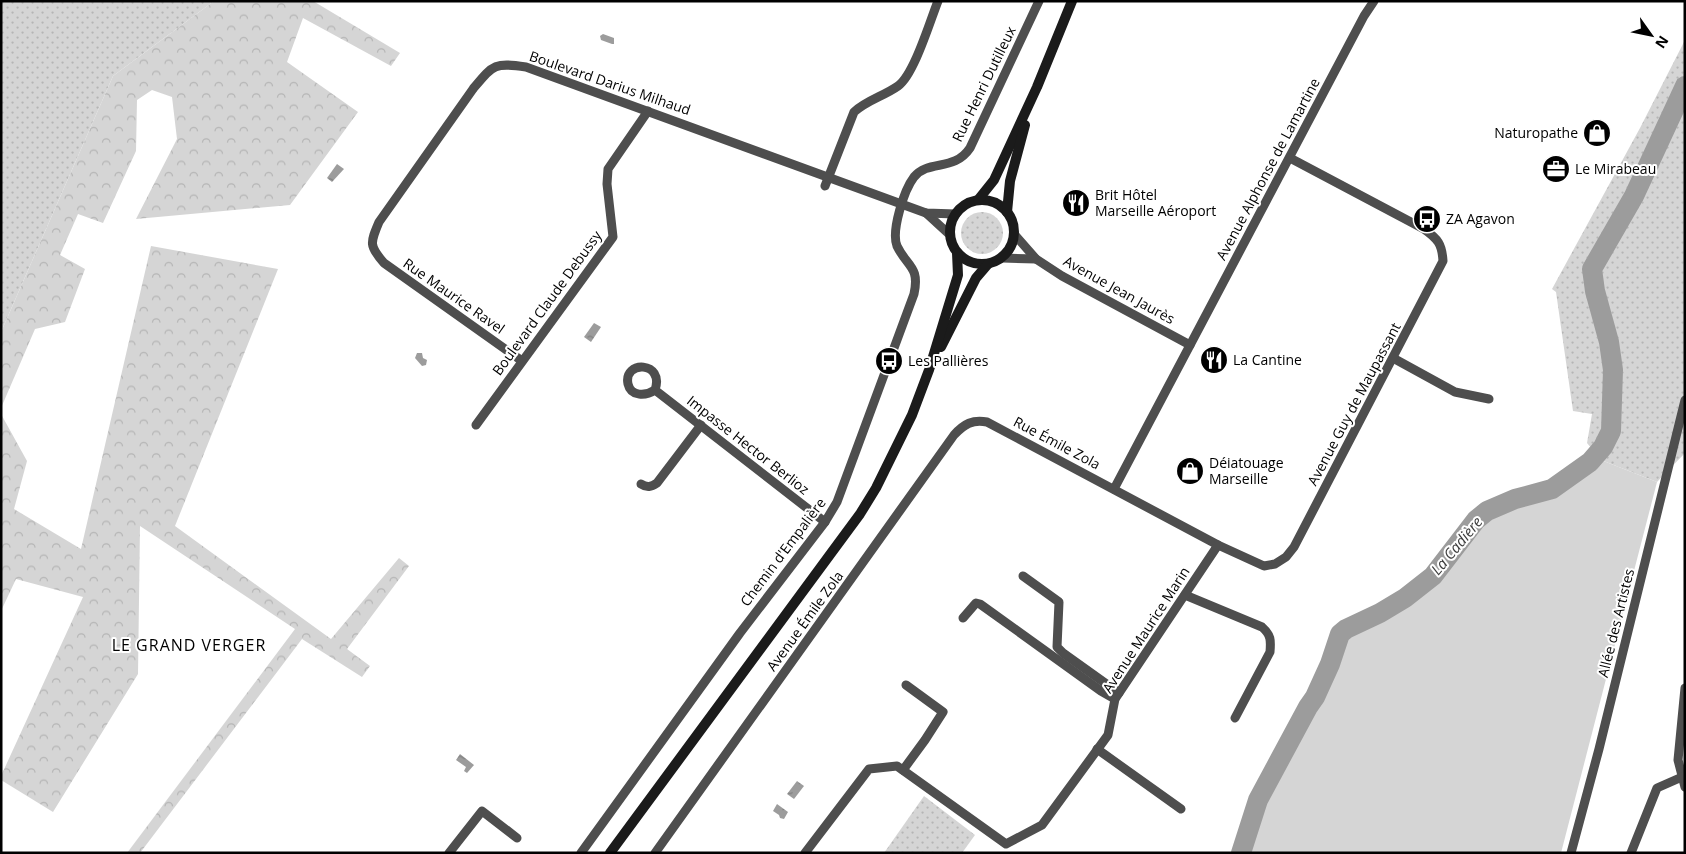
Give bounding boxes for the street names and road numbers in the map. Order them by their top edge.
street label: Rue Henri Dutilleux [947,22,1020,145]
street label: Boulevard Darius Milhaud [527,46,693,119]
street label: Avenue Alphonse de Lamartine [1211,74,1324,263]
street label: Boulevard Claude Debussy [488,226,606,379]
street label: Avenue Jean Jaurès [1060,251,1179,328]
street label: Rue Maurice Ravel [400,253,509,338]
street label: Avenue Guy de Maupassant [1302,319,1405,489]
street label: Impasse Hector Berlioz [683,391,814,499]
street label: Rue Émile Zola [1010,412,1104,473]
street label: Chemin d'Empalière [736,493,830,610]
street label: Avenue Maurice Marin [1098,563,1194,697]
street label: Allée des Artistes [1593,566,1638,679]
street label: Avenue Émile Zola [762,567,847,675]

